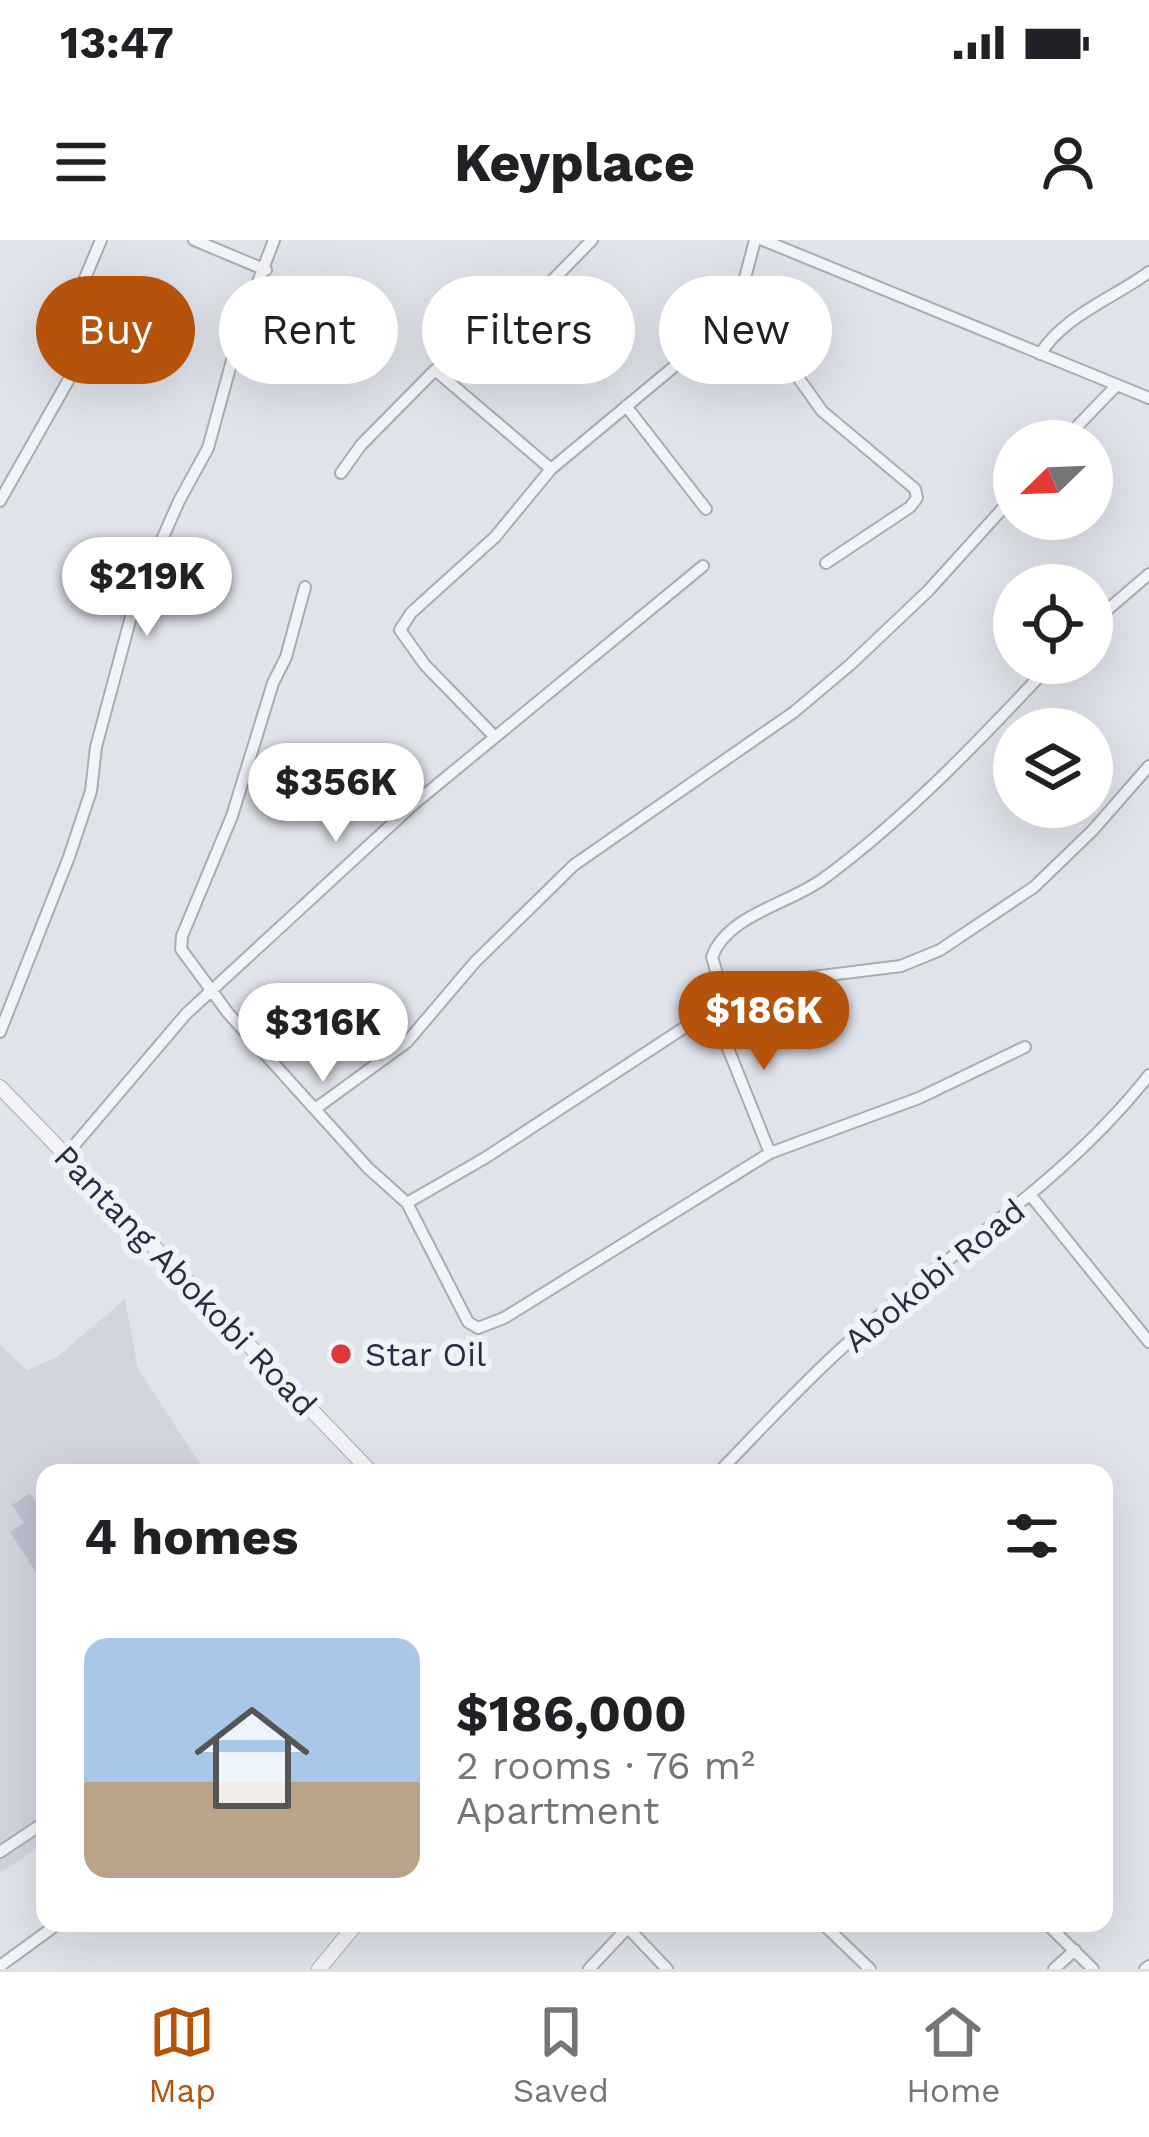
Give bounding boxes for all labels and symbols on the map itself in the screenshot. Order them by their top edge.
north arrow [993,420,1113,540]
pin: $219K [63,537,231,639]
pin: $356K [252,743,420,845]
pin: $186K [680,971,848,1073]
pin: $316K [239,983,407,1085]
street label: Pantang Abokobi Road [46,1137,325,1424]
street label: Abokobi Road [836,1191,1033,1360]
place label: Star Oil [365,1335,486,1374]
marker: Star Oil [328,1341,354,1367]

